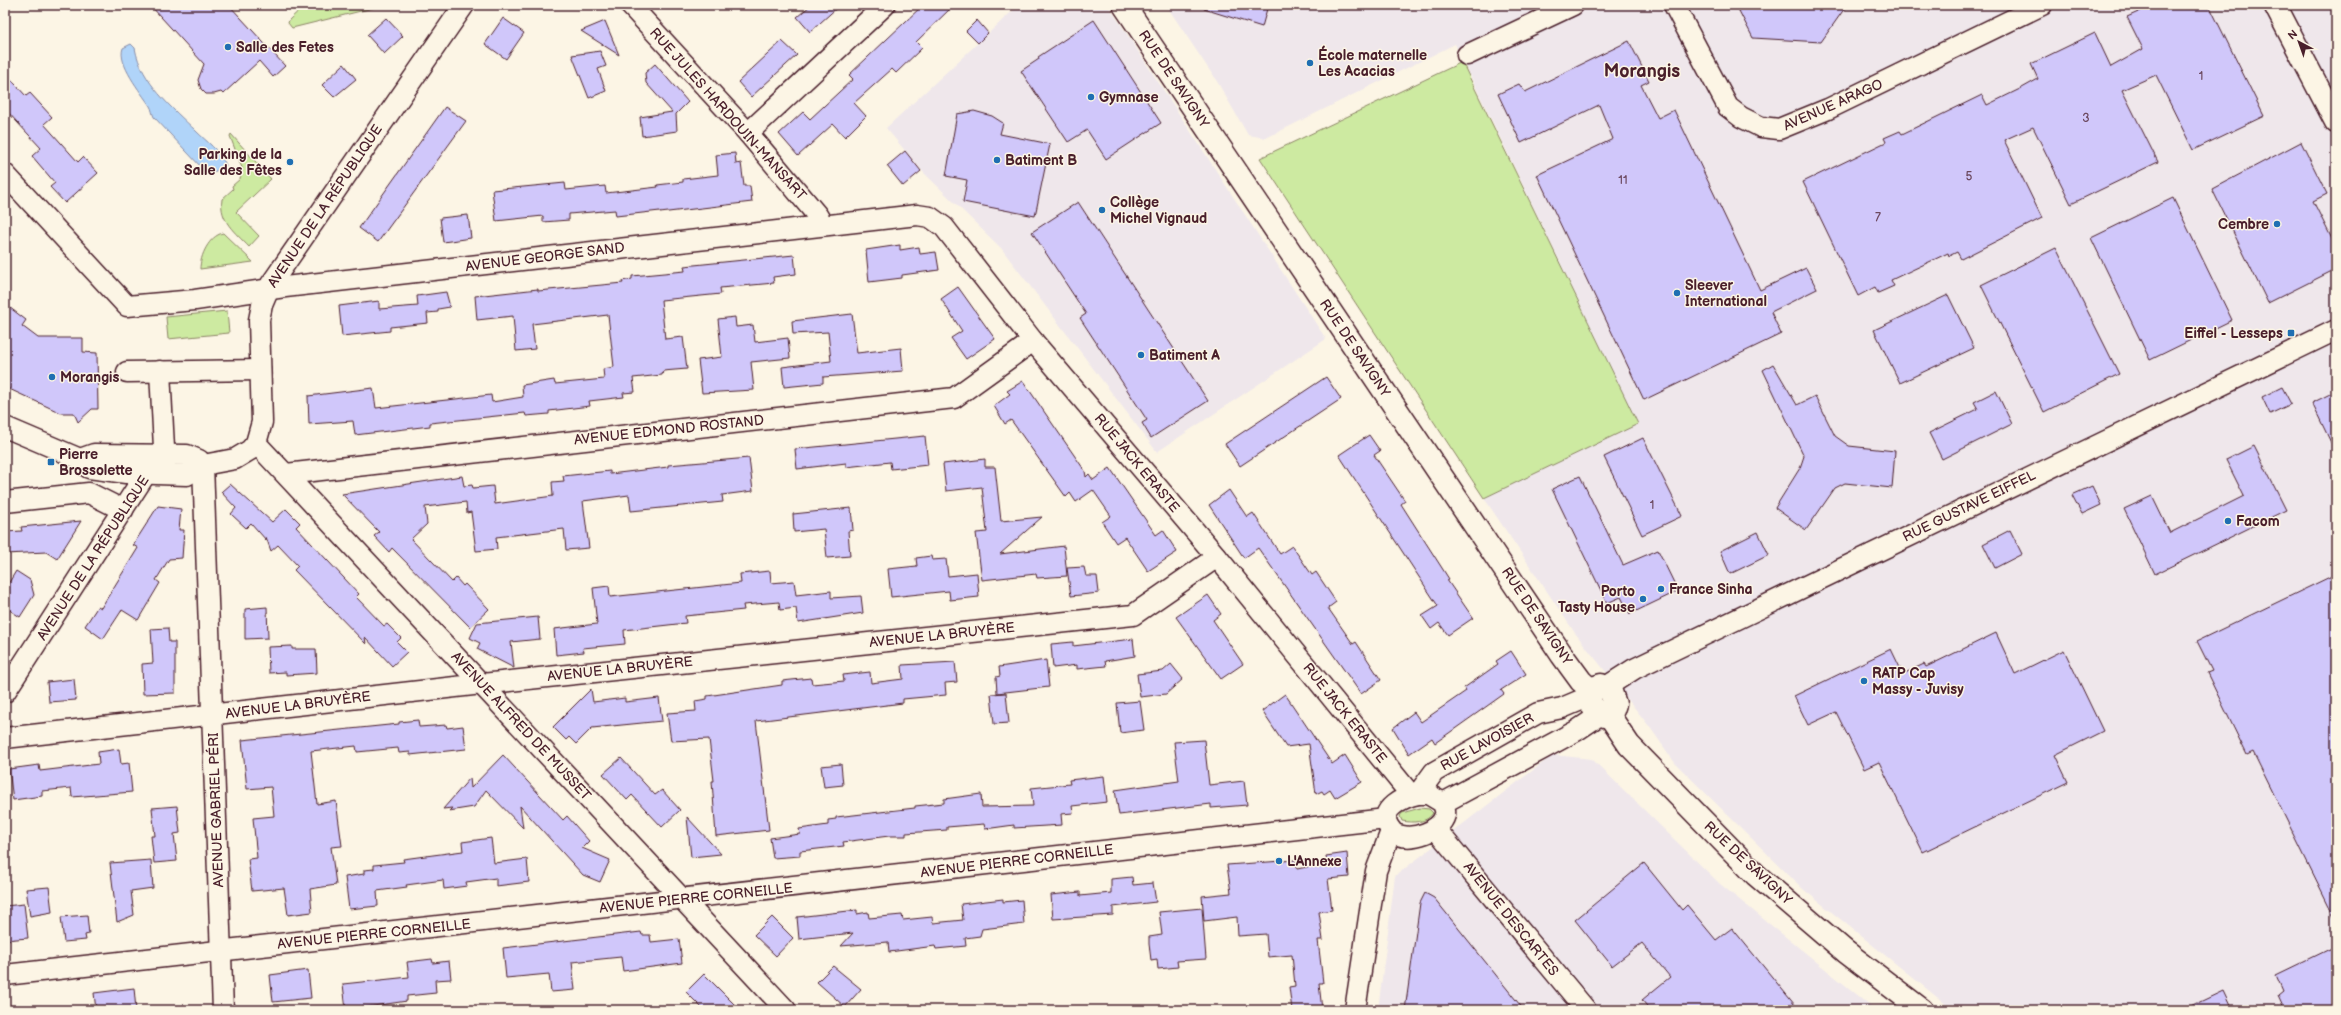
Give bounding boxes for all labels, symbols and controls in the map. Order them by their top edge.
north arrow [2279,22,2319,62]
street label: RUE JULES HARDOUIN-MANSART [646,24,810,204]
street label: RUE DE SAVIGNY [1135,27,1213,132]
text: N [2285,27,2300,42]
place label: Salle des Fetes [236,39,334,56]
marker: Salle des Fetes [223,42,233,52]
place label: École maternelle Les Acacias [1318,45,1427,80]
marker: École maternelle Les Acacias [1305,58,1315,68]
district label: Morangis [1604,61,1680,82]
house number: 1 [2199,69,2203,84]
street label: AVENUE ARAGO [1781,75,1886,135]
place label: Gymnase [1099,89,1158,106]
marker: Gymnase [1086,92,1096,102]
house number: 3 [2082,111,2090,126]
street label: AVENUE DE LA RÉPUBLIQUE [263,121,386,291]
place label: Parking de la Salle des Fêtes [184,146,282,179]
place label: Batiment B [1005,152,1077,169]
marker: Batiment B [992,155,1002,165]
marker: Parking de la Salle des Fêtes [285,157,295,167]
house number: 5 [1966,169,1973,184]
house number: 11 [1618,173,1628,188]
place label: Collège Michel Vignaud [1110,194,1207,227]
marker: Collège Michel Vignaud [1097,205,1107,215]
house number: 7 [1875,210,1881,225]
place label: Cembre [2218,216,2269,233]
marker: Cembre [2272,219,2282,229]
street label: AVENUE GEORGE SAND [464,239,626,275]
place label: Sleever International [1685,277,1767,310]
marker: Sleever International [1672,288,1682,298]
street label: RUE DE SAVIGNY [1316,296,1394,401]
place label: Eiffel - Lesseps [2184,325,2283,342]
marker: Eiffel - Lesseps [2286,328,2296,338]
place label: Batiment A [1149,347,1220,364]
marker: Batiment A [1136,350,1146,360]
place label: Morangis [60,369,120,386]
marker: Morangis [47,372,57,382]
street label: RUE JACK ERASTE [1091,410,1183,516]
street label: AVENUE EDMOND ROSTAND [573,412,765,448]
place label: Pierre Brossolette [59,446,133,479]
marker: Pierre Brossolette [46,457,56,467]
street label: RUE GUSTAVE EIFFEL [1900,466,2038,546]
street label: AVENUE DE LA RÉPUBLIQUE [33,472,153,644]
house number: 1 [1650,498,1654,513]
place label: Facom [2236,513,2280,530]
marker: Facom [2223,516,2233,526]
street label: RUE DE SAVIGNY [1498,564,1576,669]
place label: France Sinha [1669,581,1753,598]
place label: Porto Tasty House [1558,583,1635,616]
marker: France Sinha [1656,584,1666,594]
marker: Porto Tasty House [1638,594,1648,604]
street label: AVENUE LA BRUYÈRE [868,618,1016,651]
street label: AVENUE ALFRED DE MUSSET [448,648,595,804]
street label: AVENUE LA BRUYÈRE [546,652,694,685]
street label: RUE JACK ERASTE [1299,660,1391,766]
place label: RATP Cap Massy - Juvisy [1872,665,1964,698]
marker: RATP Cap Massy - Juvisy [1859,676,1869,686]
street label: AVENUE LA BRUYÈRE [224,687,372,722]
street label: RUE LAVOISIER [1437,709,1537,775]
street label: AVENUE GABRIEL PÉRI [204,732,227,888]
street label: RUE DE SAVIGNY [1700,818,1796,909]
street label: AVENUE PIERRE CORNEILLE [920,841,1114,881]
place label: L'Annexe [1287,853,1342,870]
marker: L'Annexe [1274,856,1284,866]
street label: AVENUE DESCARTES [1460,859,1562,979]
street label: AVENUE PIERRE CORNEILLE [598,879,794,917]
street label: AVENUE PIERRE CORNEILLE [276,915,472,953]

